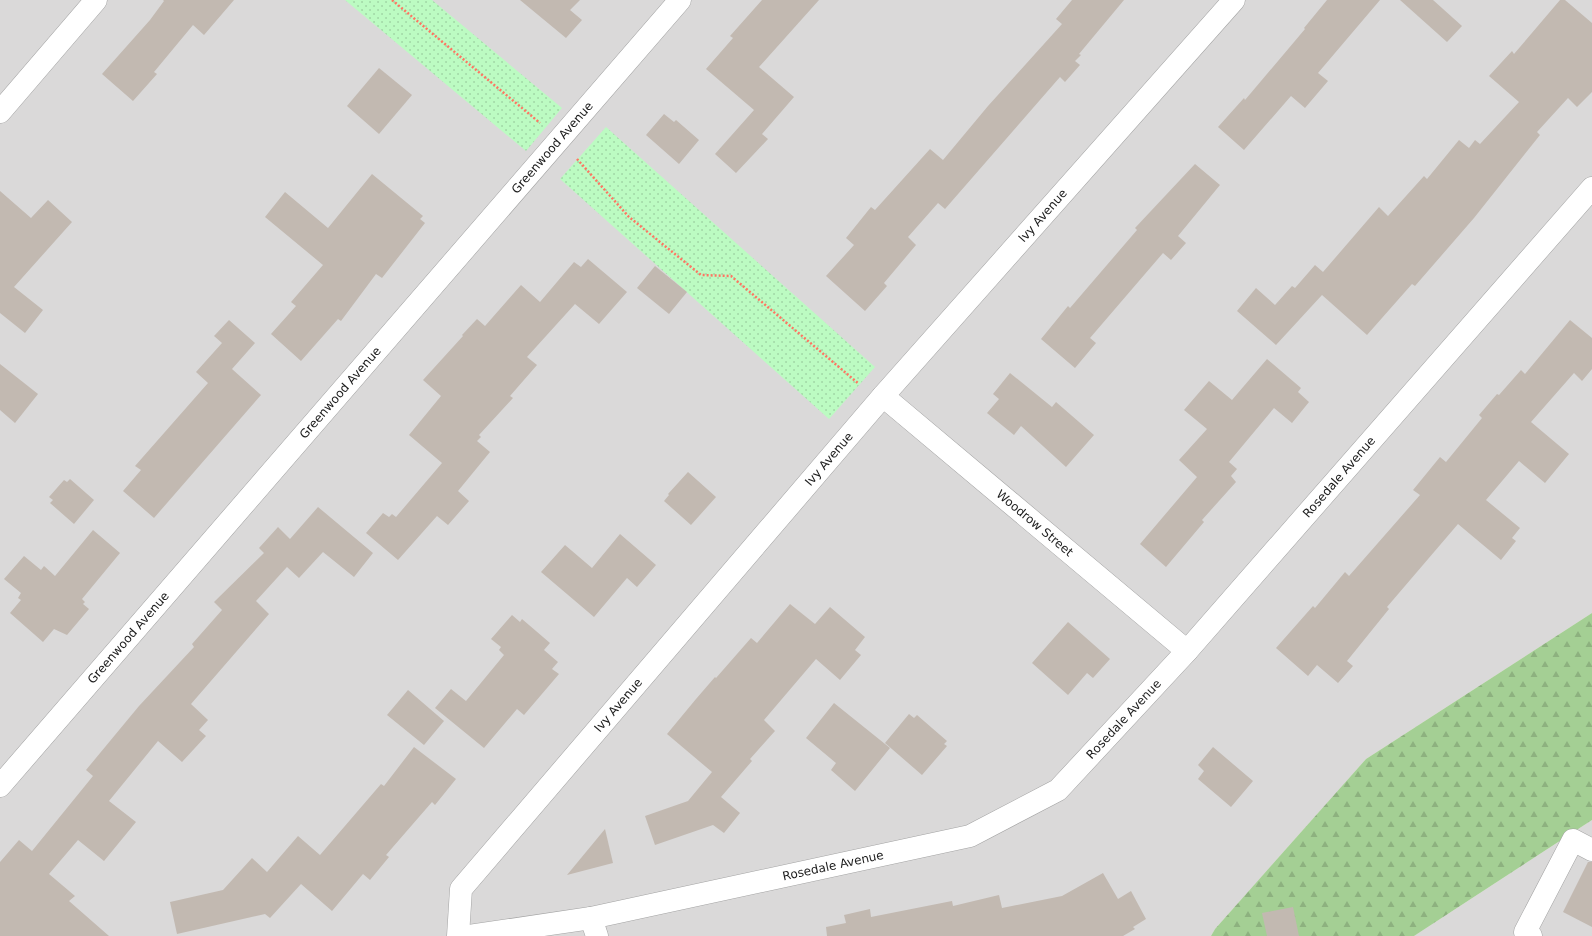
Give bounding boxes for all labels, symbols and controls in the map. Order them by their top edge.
street label: Greenwood Avenue [509,99,596,197]
street label: Ivy Avenue [1016,186,1070,245]
street label: Greenwood Avenue [297,344,384,442]
street label: Ivy Avenue [802,429,856,489]
street label: Rosedale Avenue [1300,434,1378,521]
street label: Woodrow Street [994,487,1076,560]
street label: Greenwood Avenue [85,589,172,687]
street label: Ivy Avenue [591,676,645,735]
street label: Rosedale Avenue [1084,677,1164,762]
street label: Rosedale Avenue [781,848,885,883]

